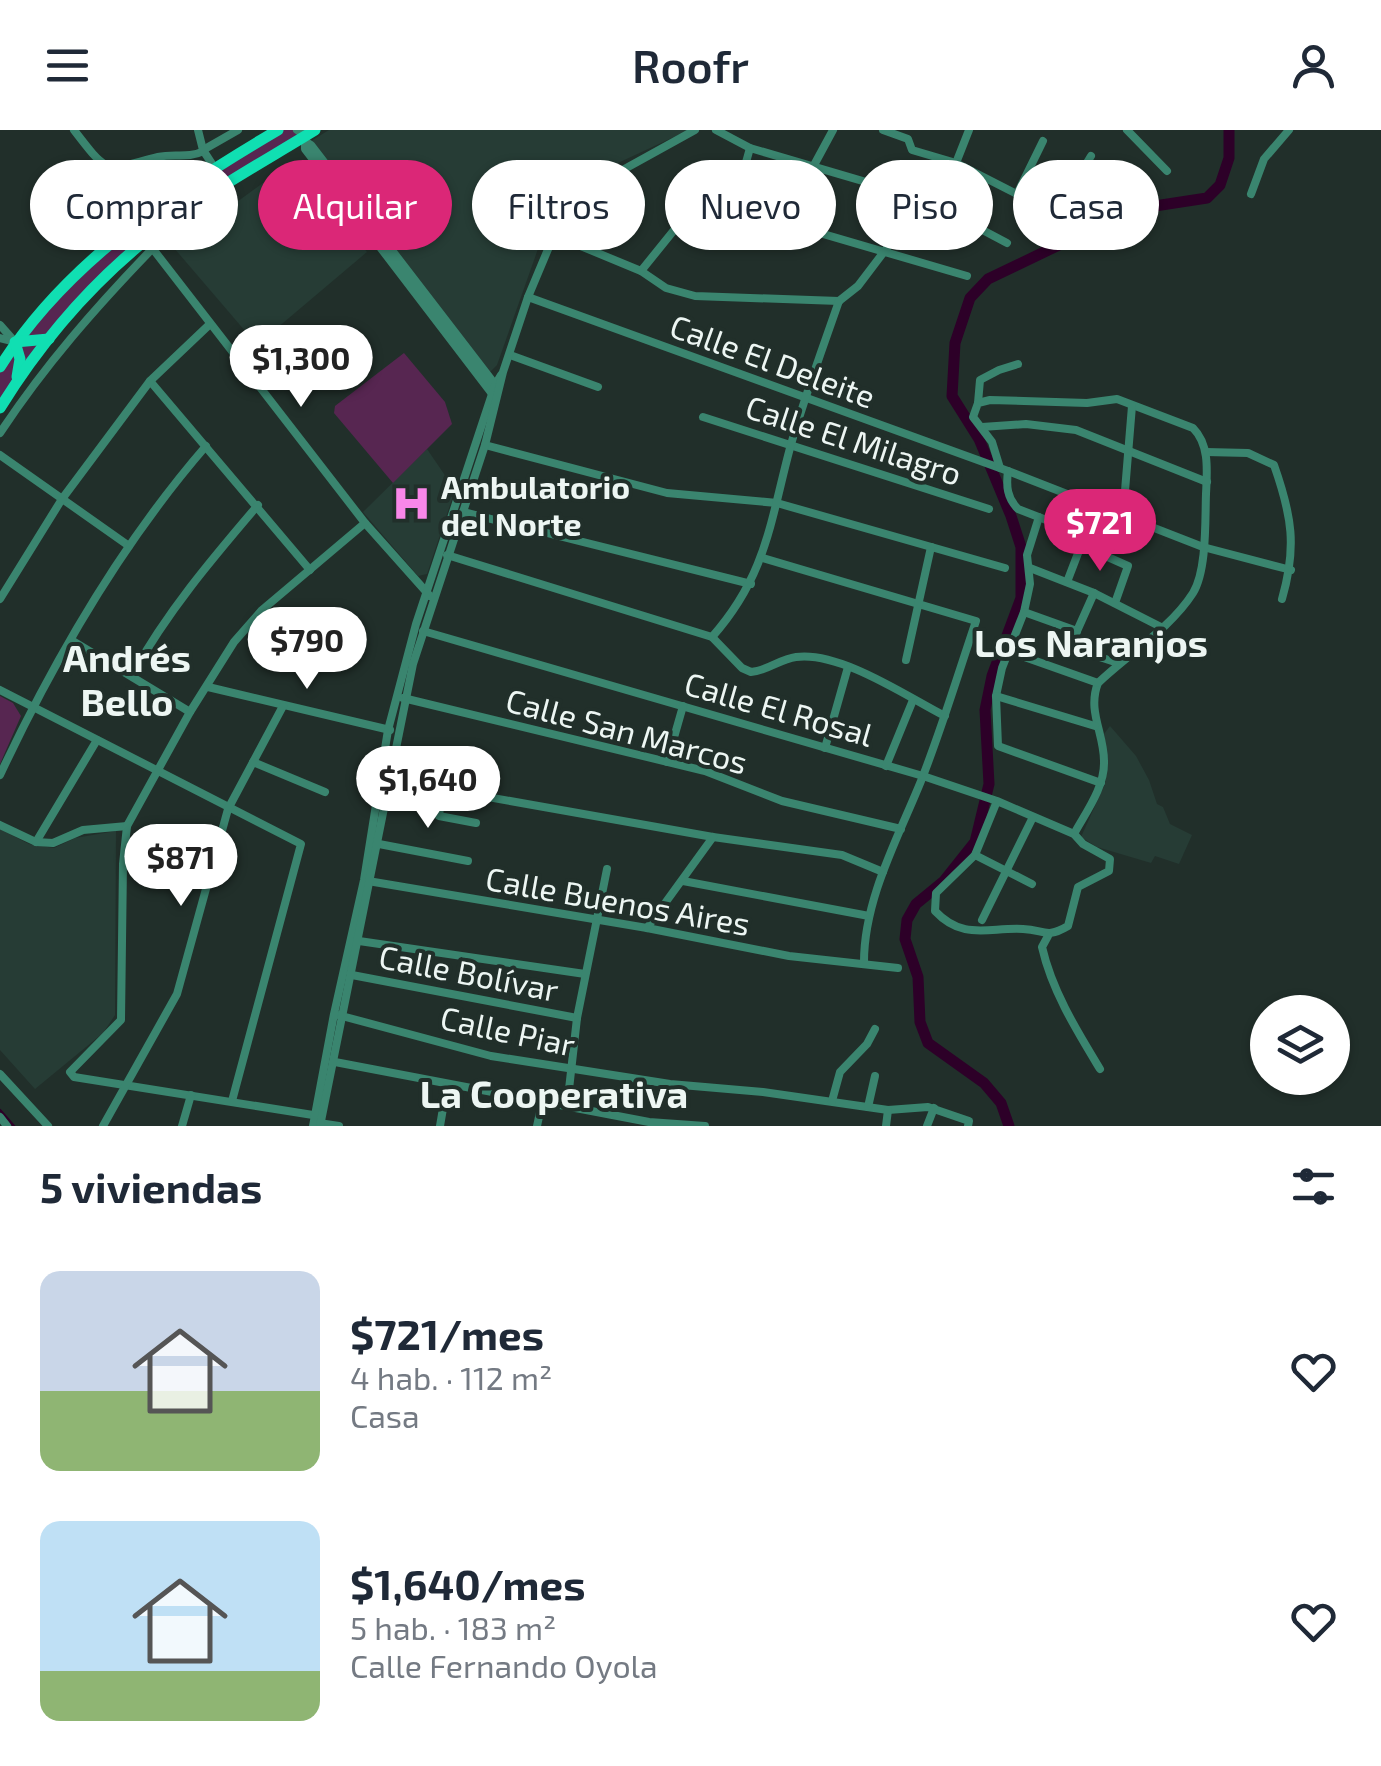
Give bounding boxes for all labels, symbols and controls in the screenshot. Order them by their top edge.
icon: menu [40,38,95,93]
text: Roofr [632,38,749,92]
icon: person [1286,38,1341,93]
chip: Comprar [30,160,238,250]
chip: Alquilar [258,160,452,250]
chip: Filtros [472,160,645,250]
chip: Nuevo [665,160,836,250]
chip: Piso [856,160,993,250]
chip: Casa [1013,160,1159,250]
street label: Calle El Deleite [665,305,881,415]
pin: $1,300 [220,325,382,410]
text: $1,300 [252,338,350,376]
street label: Calle El Milagro [741,386,967,492]
place label: Ambulatorio del Norte [441,467,630,542]
hospital icon: Ambulatorio del Norte [390,483,432,525]
pin: $721 [1041,489,1159,574]
text: $721 [1066,502,1134,540]
pin: $790 [248,607,366,692]
district label: Los Naranjos [974,619,1208,665]
text: $790 [270,620,344,658]
district label: Andrés Bello [63,634,191,724]
street label: Calle El Rosal [681,663,878,753]
street label: Calle San Marcos [502,680,752,780]
pin: $1,640 [347,746,509,831]
text: $1,640 [378,759,478,797]
pin: $871 [122,824,240,909]
text: $871 [146,837,216,875]
street label: Calle Buenos Aires [483,858,753,942]
street label: Calle Bolívar [376,936,562,1008]
map controls [1250,995,1350,1095]
button: layers [1250,995,1350,1095]
street label: Calle Piar [437,997,579,1063]
district label: La Cooperativa [420,1070,688,1116]
icon: filters [1286,1159,1341,1214]
text: 5 viviendas [40,1161,262,1211]
text: $721/mes [350,1308,544,1358]
icon: home [120,1311,240,1431]
icon: heart [1286,1344,1341,1399]
text: 4 hab. · 112 m² [350,1358,552,1396]
text: Casa [350,1396,420,1434]
text: $1,640/mes [350,1558,586,1608]
icon: home [120,1561,240,1681]
icon: heart [1286,1594,1341,1649]
text: 5 hab. · 183 m² [350,1608,556,1646]
text: Calle Fernando Oyola [350,1646,658,1684]

